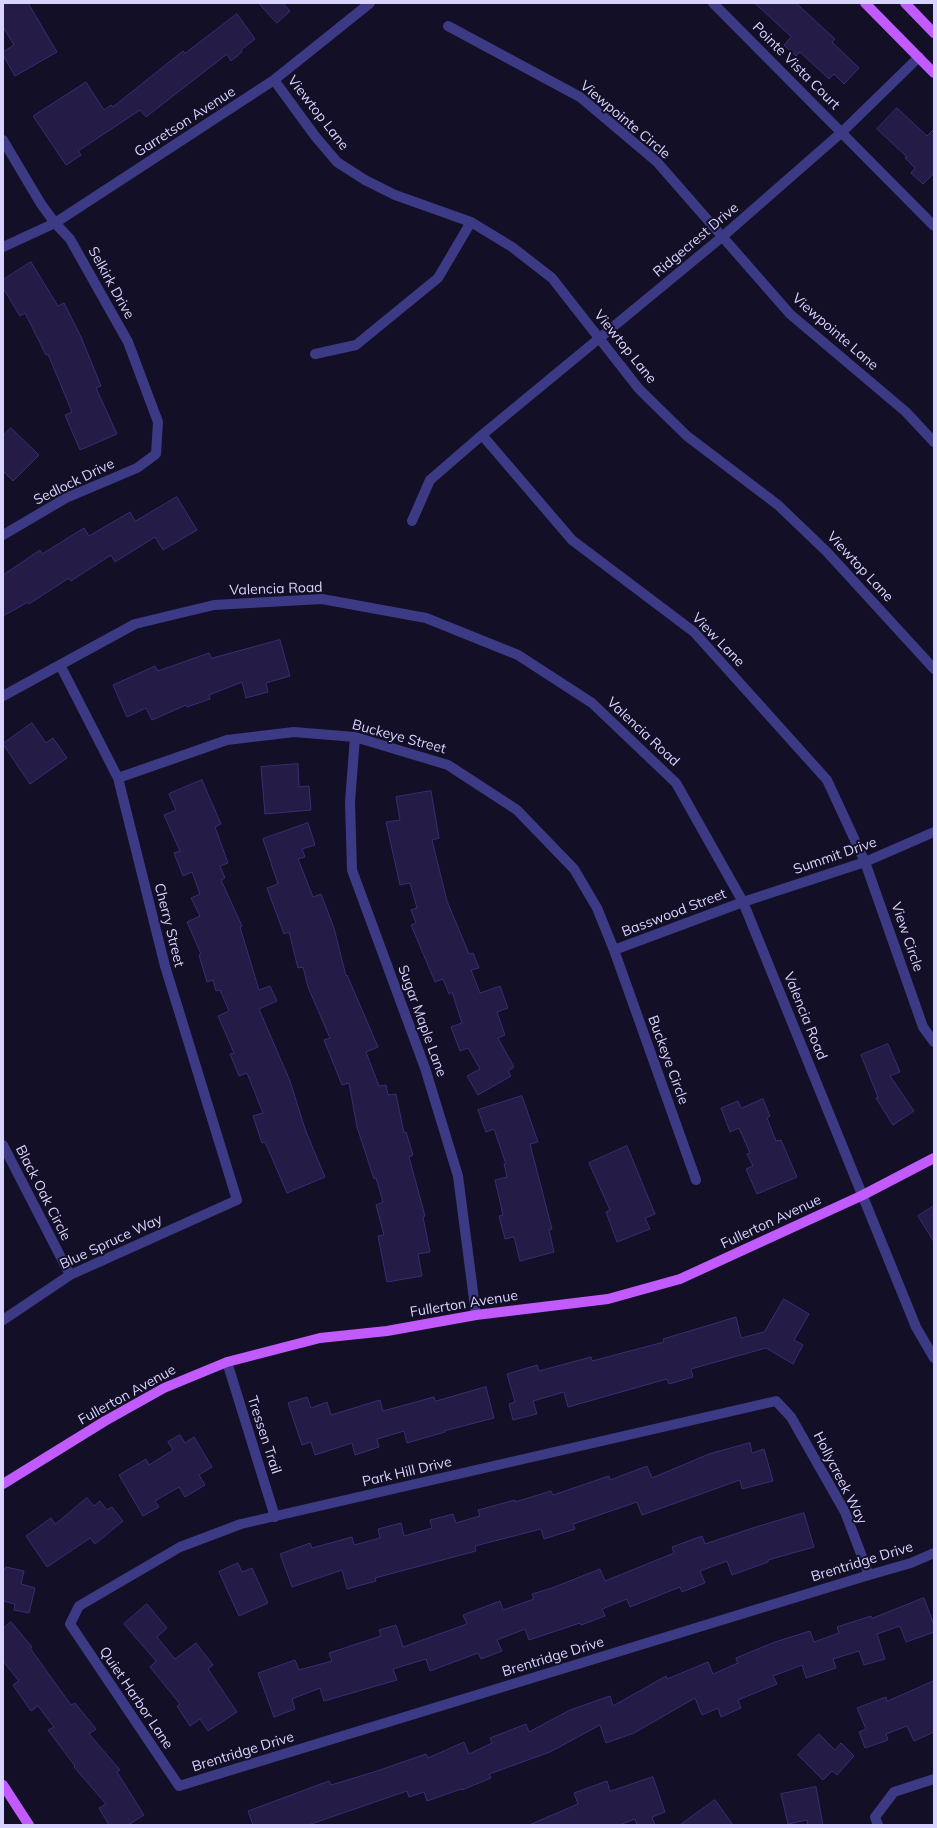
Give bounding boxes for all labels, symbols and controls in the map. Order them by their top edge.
street label: Pointe Vista Court [749,19,843,113]
street label: Viewtop Lane [284,73,352,153]
street label: Viewpointe Circle [576,77,674,163]
street label: Garretson Avenue [131,83,239,161]
street label: Ridgecrest Drive [650,199,742,281]
street label: Selkirk Drive [84,244,138,322]
street label: Viewpointe Lane [788,290,882,374]
street label: Viewtop Lane [590,307,660,387]
street label: Sedlock Drive [31,455,117,509]
street label: Viewtop Lane [823,528,897,606]
street label: Valencia Road [229,579,323,599]
street label: View Lane [688,610,748,670]
street label: Valencia Road [603,694,683,770]
street label: Buckeye Street [350,716,448,758]
street label: Summit Drive [791,834,879,878]
street label: Cherry Street [150,881,188,969]
street label: Basswood Street [619,885,729,941]
street label: View Circle [887,900,927,974]
street label: Sugar Maple Lane [394,963,450,1079]
street label: Valencia Road [780,970,830,1062]
street label: Buckeye Circle [644,1013,692,1107]
street label: Black Oak Circle [12,1142,74,1244]
street label: Fullerton Avenue [718,1191,824,1253]
street label: Blue Spruce Way [57,1211,165,1273]
street label: Fullerton Avenue [409,1287,519,1321]
street label: Fullerton Avenue [75,1361,179,1429]
street label: Tressen Trail [244,1394,284,1476]
street label: Hollycreek Way [810,1429,870,1527]
street label: Park Hill Drive [361,1454,453,1490]
street label: Brentridge Drive [809,1539,915,1585]
street label: Brentridge Drive [500,1634,606,1680]
street label: Quiet Harbor Lane [96,1644,176,1752]
street label: Brentridge Drive [190,1729,296,1775]

